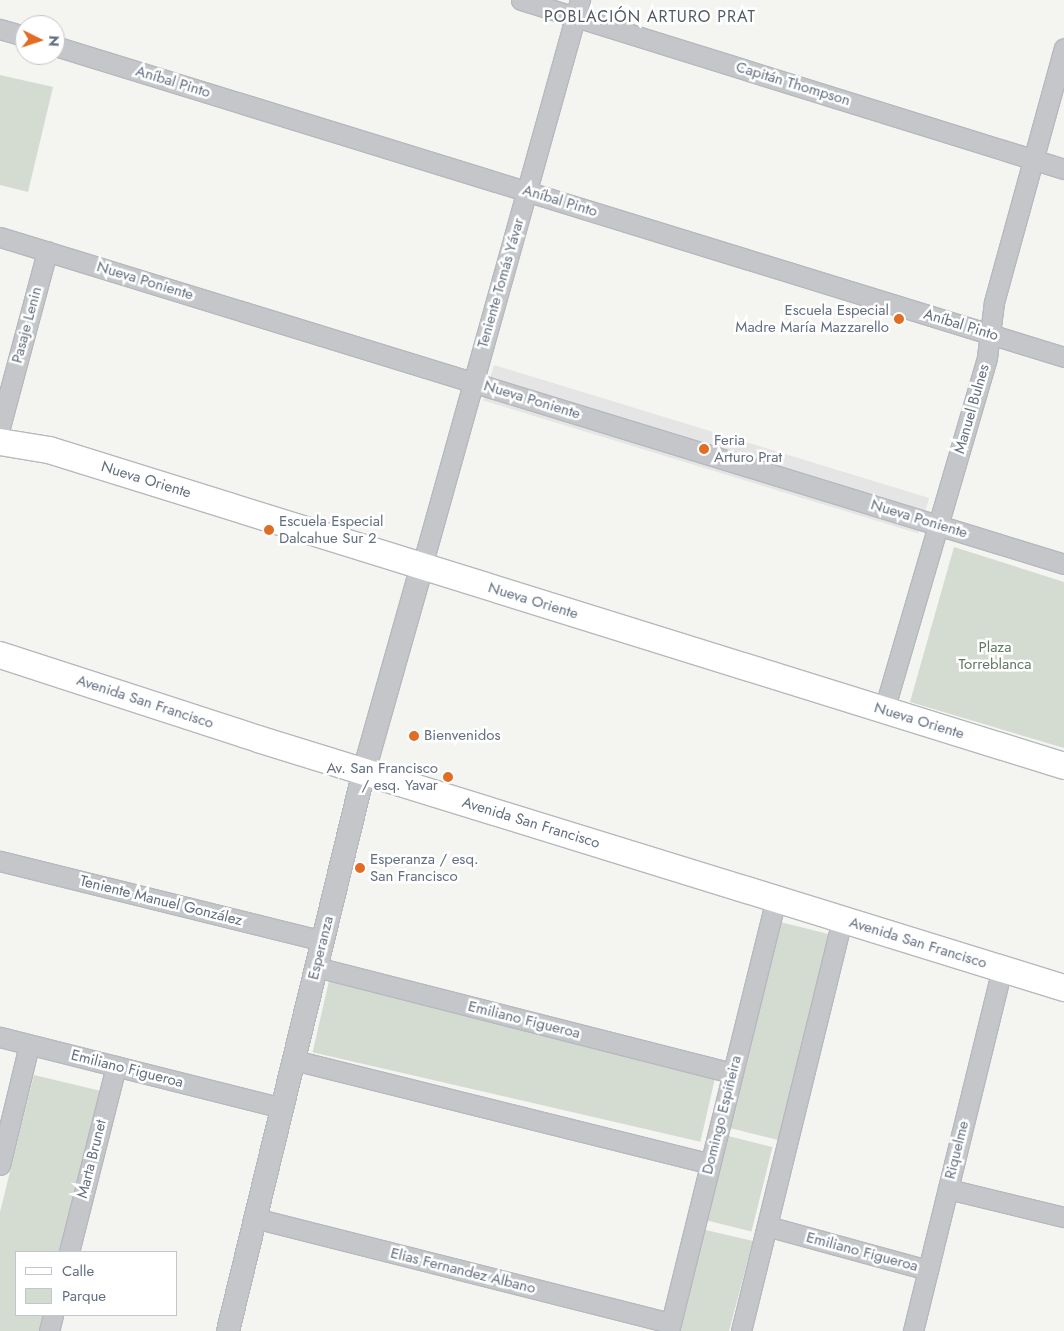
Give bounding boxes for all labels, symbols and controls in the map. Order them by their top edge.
district label: POBLACIÓN ARTURO PRAT [541,7,759,27]
north arrow [15,15,65,65]
text: N [44,35,64,47]
street label: Capitán Thompson [734,58,852,110]
street label: Aníbal Pinto [133,62,213,102]
street label: Aníbal Pinto [520,181,600,221]
street label: Teniente Tomás Yávar [474,216,528,350]
street label: Nueva Poniente [95,258,195,304]
street label: Pasaje Lenin [8,285,46,365]
place label: Escuela Especial Madre María Mazzarello [735,301,889,336]
street label: Aníbal Pinto [921,305,1001,345]
marker: Escuela Especial Madre María Mazzarello [893,313,905,325]
street label: Manuel Bulnes [951,362,993,456]
street label: Nueva Poniente [482,377,582,423]
place label: Feria Arturo Prat [714,431,782,466]
marker: Feria Arturo Prat [698,443,710,455]
street label: Nueva Oriente [99,458,193,502]
street label: Nueva Poniente [869,496,969,542]
place label: Escuela Especial Dalcahue Sur 2 [279,512,384,547]
marker: Escuela Especial Dalcahue Sur 2 [263,524,275,536]
street label: Nueva Oriente [486,579,580,623]
park label: Plaza Torreblanca [959,638,1031,673]
street label: Avenida San Francisco [74,671,216,733]
street label: Nueva Oriente [872,699,966,743]
place label: Bienvenidos [424,727,500,745]
marker: Bienvenidos [408,730,420,742]
place label: Av. San Francisco / esq. Yavar [326,759,438,794]
marker: Av. San Francisco / esq. Yavar [442,771,454,783]
street label: Avenida San Francisco [460,793,602,853]
place label: Esperanza / esq. San Francisco [370,850,478,885]
marker: Esperanza / esq. San Francisco [354,862,366,874]
street label: Teniente Manuel González [78,872,244,930]
street label: Avenida San Francisco [847,913,989,973]
street label: Esperanza [304,914,338,982]
street label: Emiliano Figueroa [466,997,582,1043]
street label: Emiliano Figueroa [69,1046,185,1092]
street label: Domingo Espiñeira [699,1054,745,1176]
street label: Marta Brunet [74,1118,110,1200]
street label: Riquelme [941,1119,973,1181]
street label: Emiliano Figueroa [804,1228,920,1276]
street label: Elias Fernandez Albano [389,1244,537,1298]
legend [15,1251,178,1316]
text: Calle [62,1260,94,1282]
text: Parque [62,1285,106,1307]

